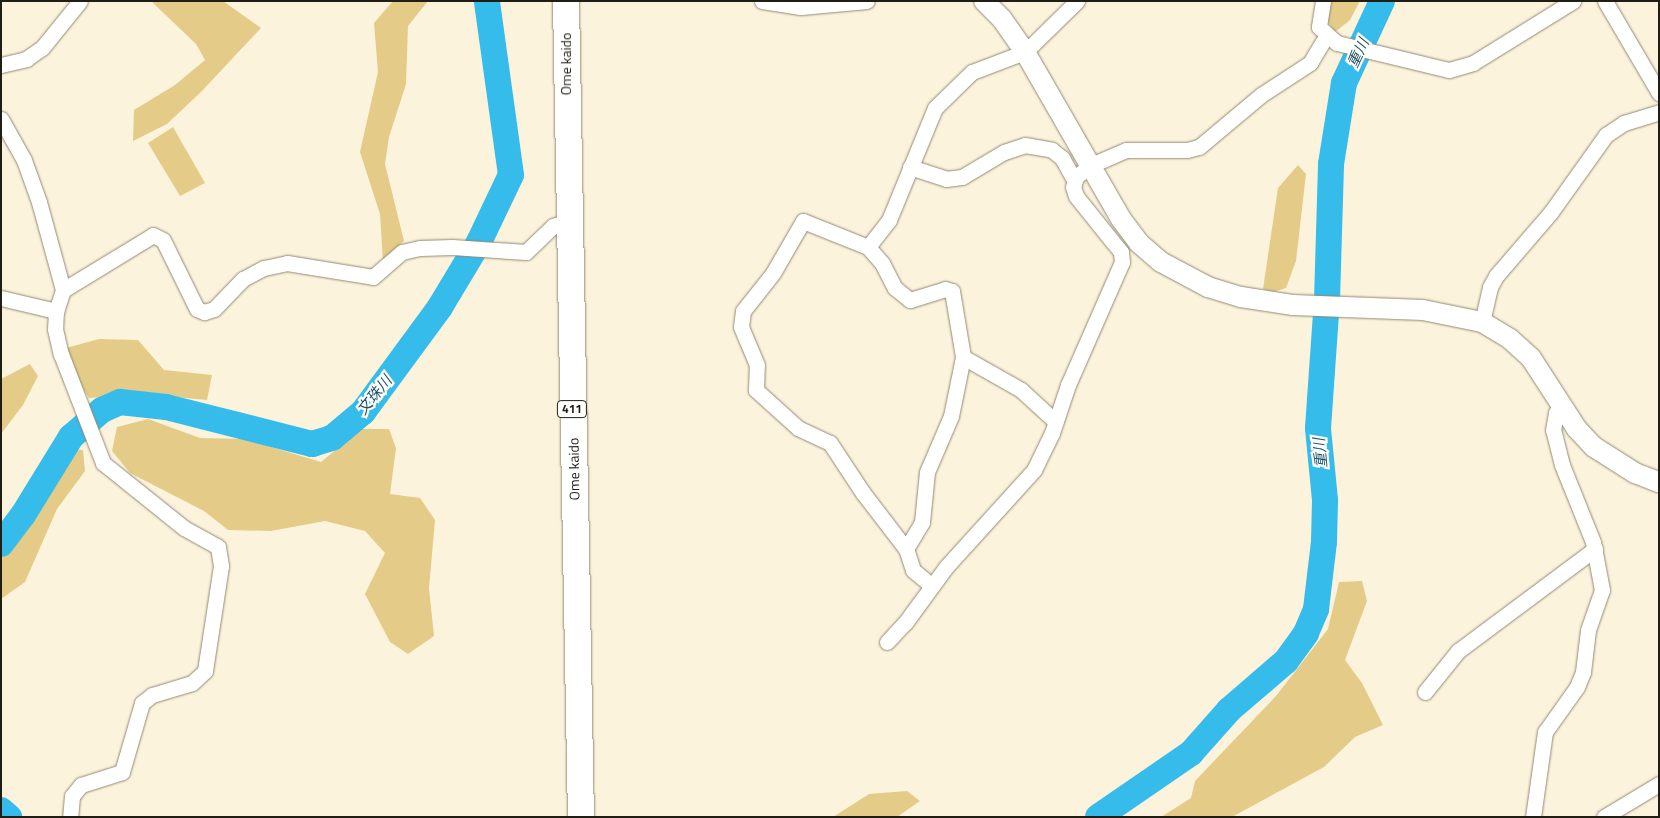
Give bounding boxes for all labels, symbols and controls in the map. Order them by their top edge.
street label: Ome kaido [558,33,574,95]
water label: 重川 [1344,36,1372,70]
water label: 文珠川 [353,372,395,418]
road number: 411 [556,399,588,418]
water label: 重川 [1310,437,1330,469]
street label: Ome kaido [565,438,583,500]

